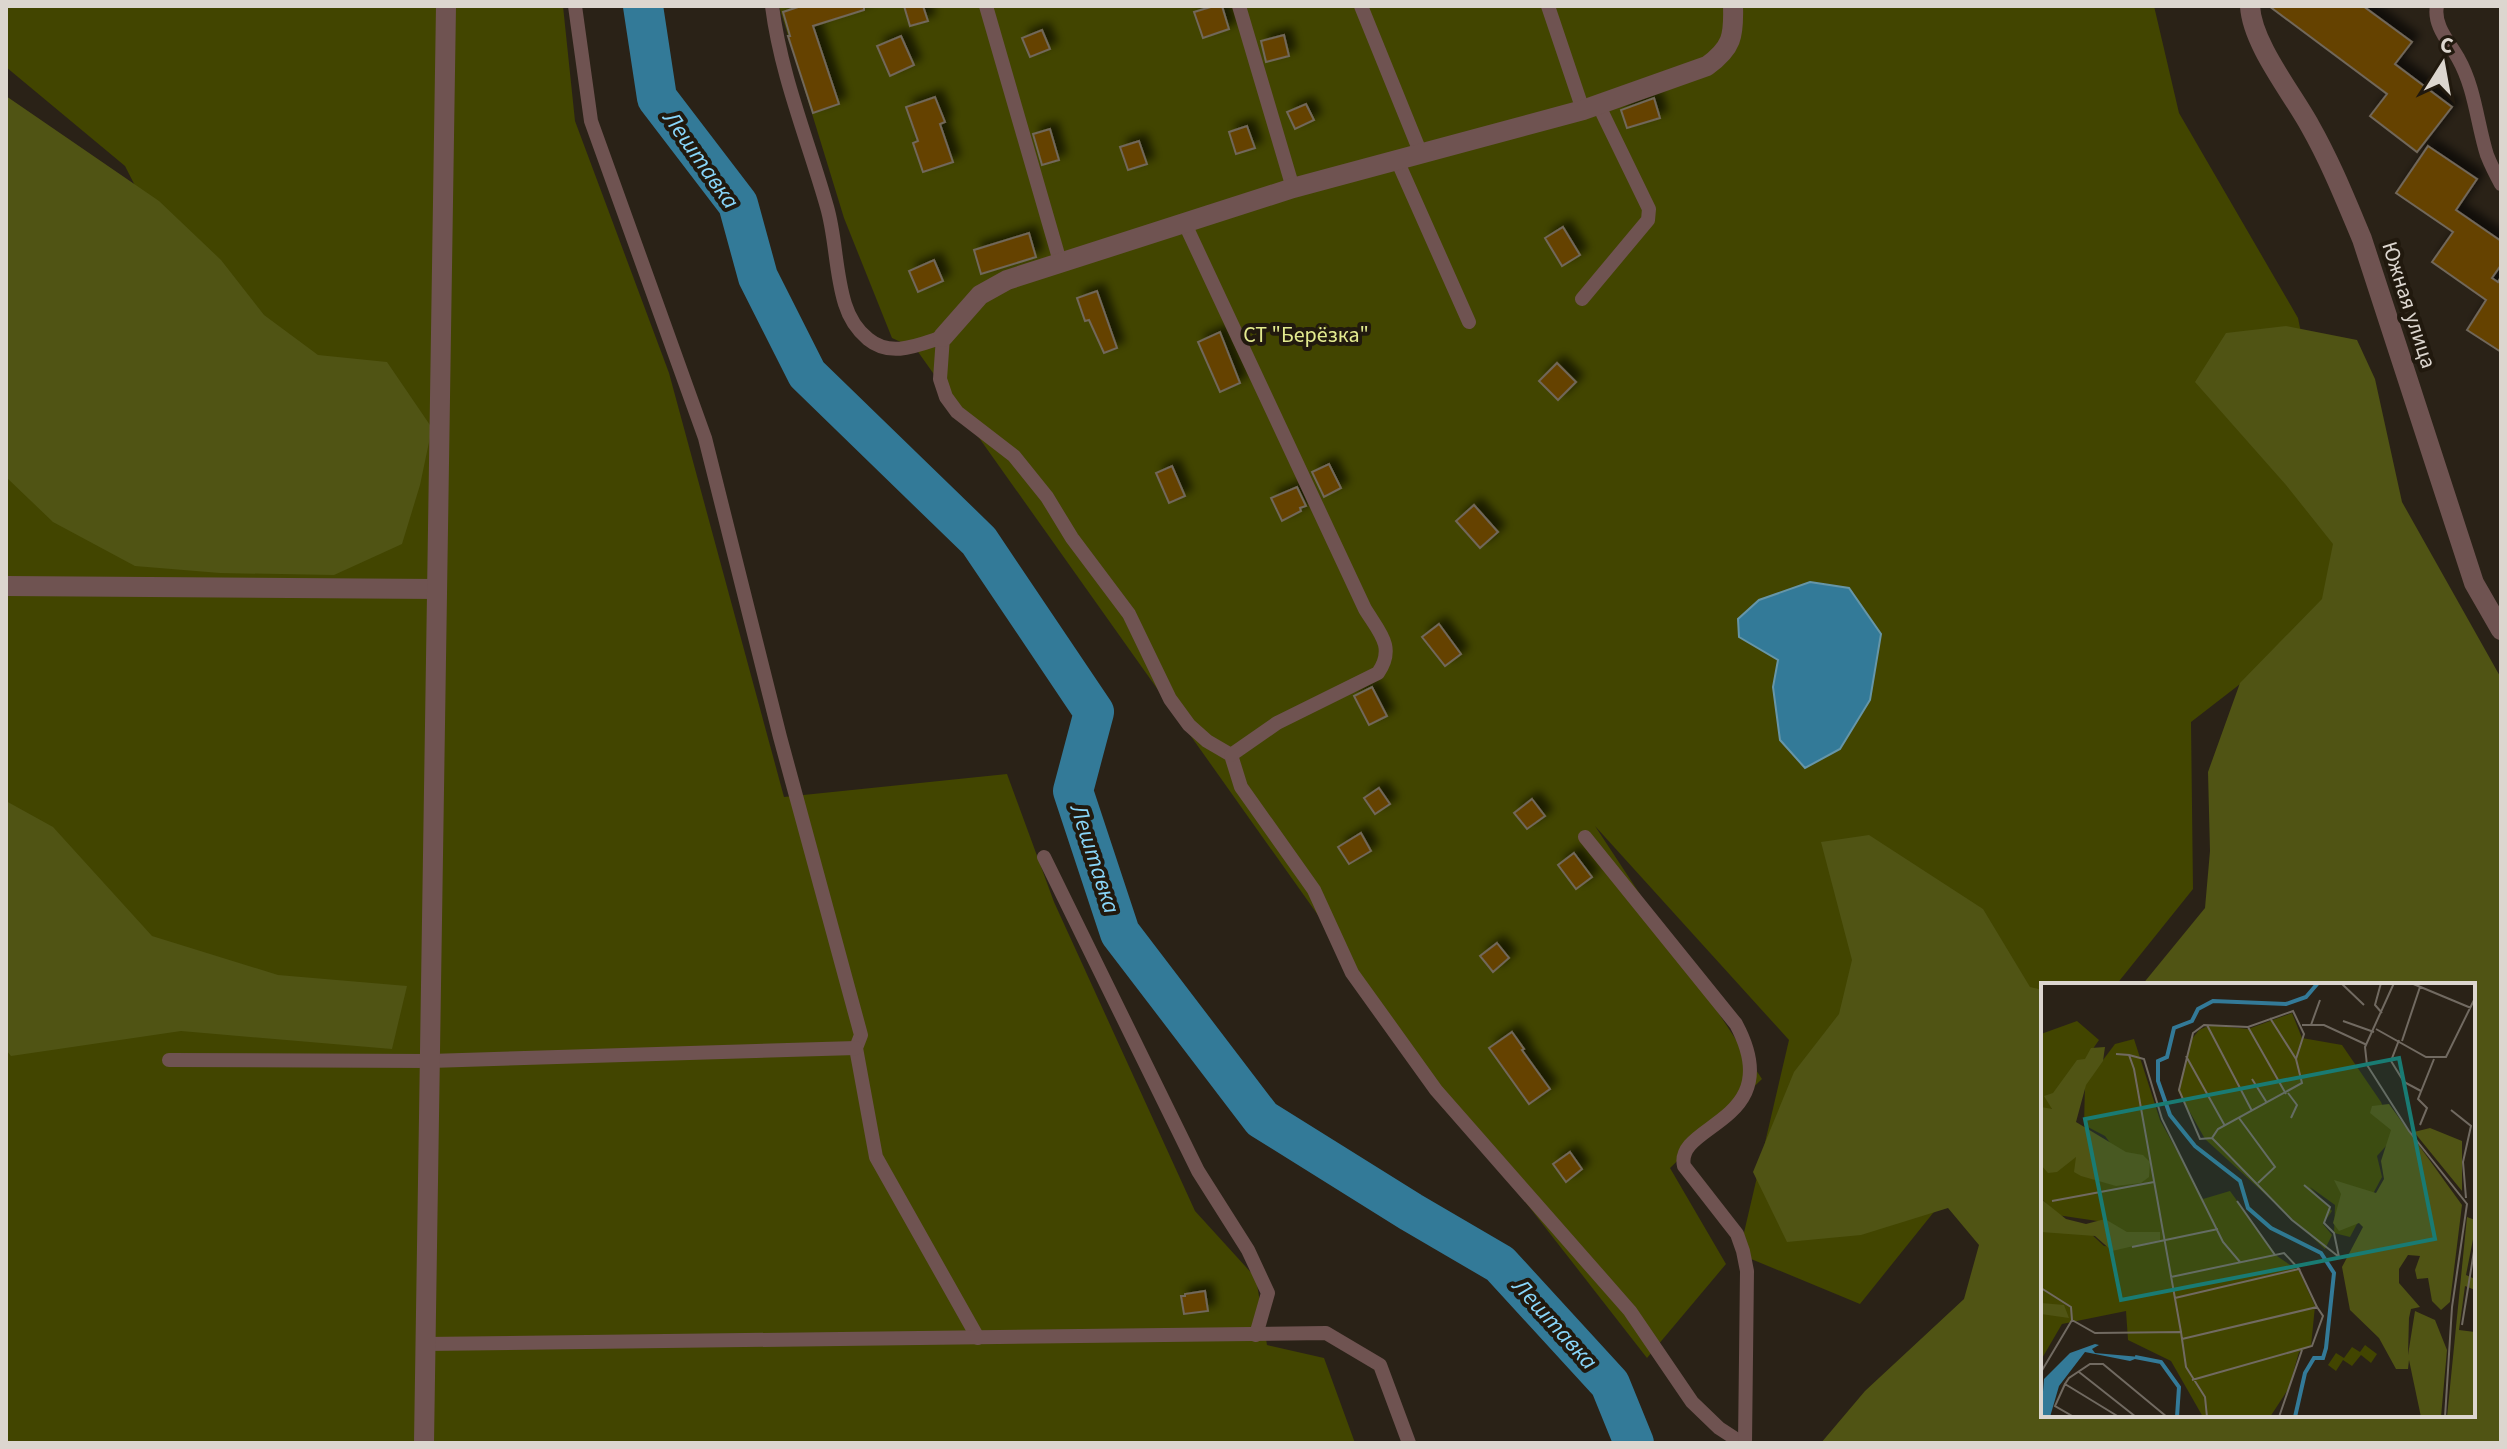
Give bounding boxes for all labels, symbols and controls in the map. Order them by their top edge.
north arrow [2403,24,2483,104]
text: С [2437,28,2456,62]
water label: Лештавка [653,102,748,216]
street label: Южная улица [2373,237,2445,373]
park label: СТ "Берёзка" [1243,319,1369,351]
water label: Лештавка [1060,798,1129,918]
inset map [2041,983,2475,1417]
water label: Лештавка [1503,1269,1606,1378]

